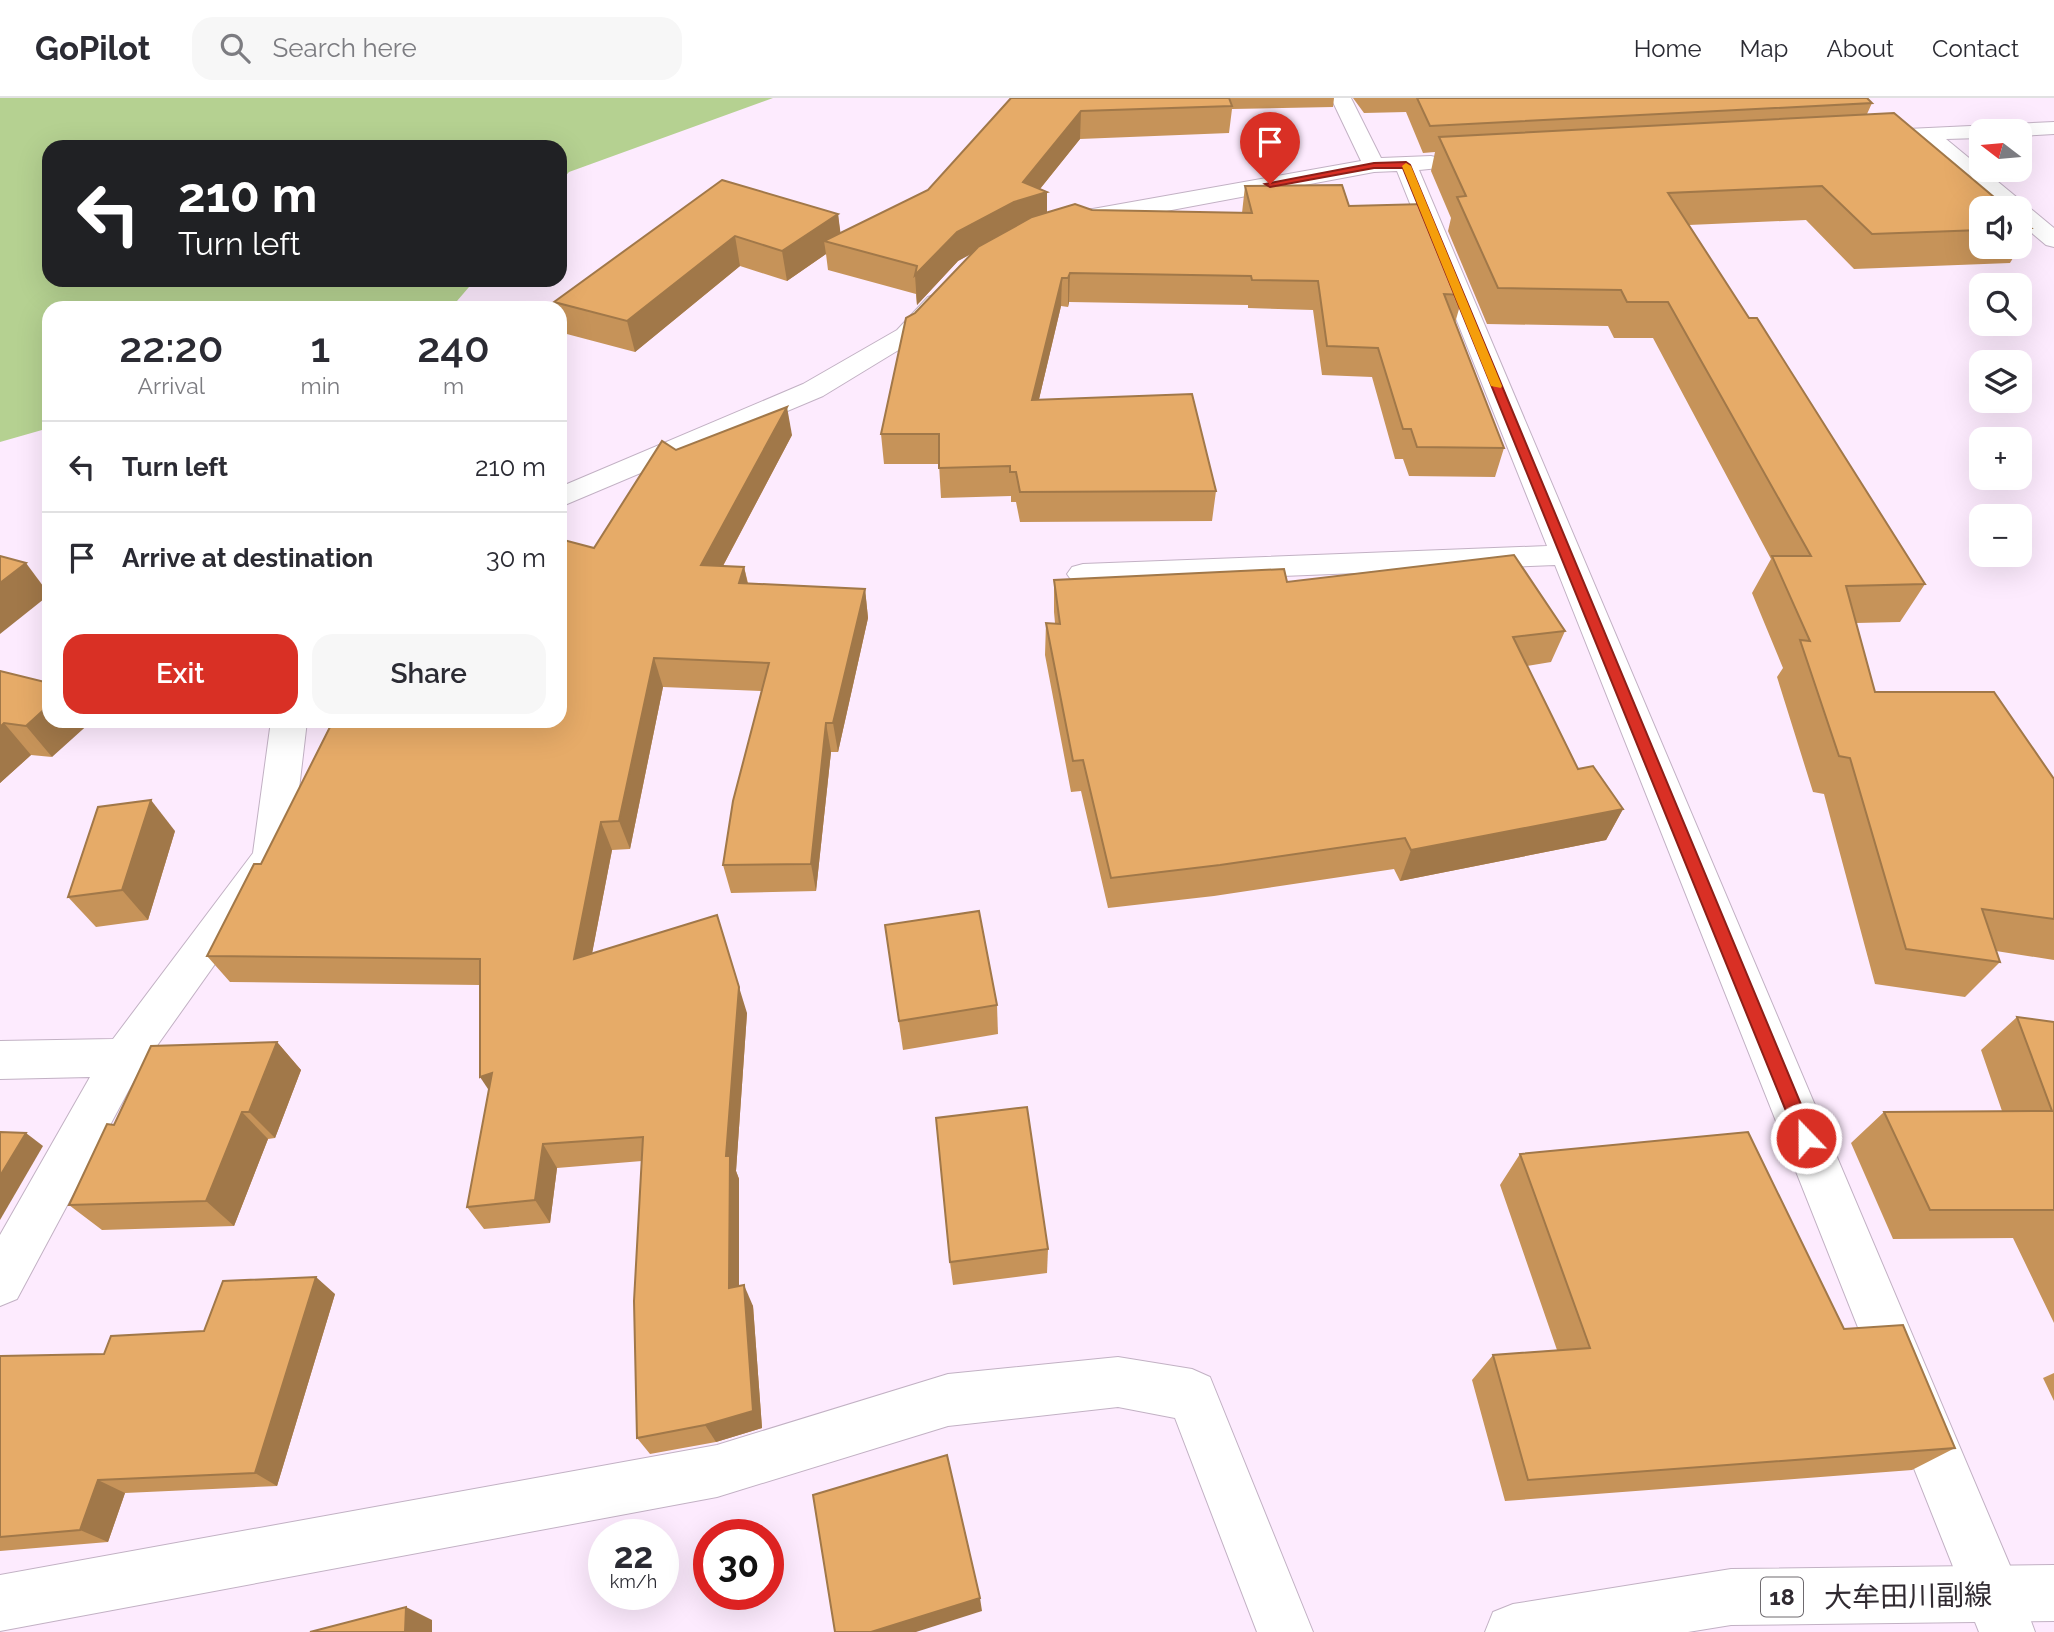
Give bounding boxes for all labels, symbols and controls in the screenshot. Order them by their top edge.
search box [192,17,682,80]
text: GoPilot [35,29,150,68]
icon: search [216,29,254,67]
text: Search here [272,33,417,63]
text: Home [1634,34,1702,63]
text: Map [1740,34,1788,63]
text: About [1826,34,1894,63]
text: Contact [1932,34,2019,63]
pin [1240,112,1300,184]
north arrow [1969,119,2032,182]
map controls [1969,119,2032,567]
icon: arrive [1251,123,1289,161]
text: 210 m [178,166,317,223]
icon: left [63,168,154,259]
button: sound [1969,196,2032,259]
text: Turn left [178,225,300,262]
button: search [1969,273,2032,336]
text: 22:20 [119,323,223,372]
text: 1 [310,323,330,372]
text: 240 [417,323,490,372]
button: layers [1969,350,2032,413]
text: Arrival [138,372,205,399]
text: min [301,372,340,399]
text: m [443,372,464,399]
button: + [1969,427,2032,490]
icon: left [63,448,101,486]
text: Turn left [122,452,228,482]
text: 210 m [475,452,546,482]
button: − [1969,504,2032,567]
icon: arrive [63,539,101,577]
text: Arrive at destination [122,543,373,573]
text: 30 m [486,543,546,573]
button: Exit [63,634,298,714]
button: Share [312,634,546,714]
position arrow [1769,1101,1843,1175]
speed limit sign: 30 [693,1519,784,1610]
text: 22 [614,1535,653,1576]
text: km/h [610,1571,657,1592]
road number: 18 [1761,1578,1803,1616]
street label: 大牟田川副線 [1824,1579,1992,1614]

